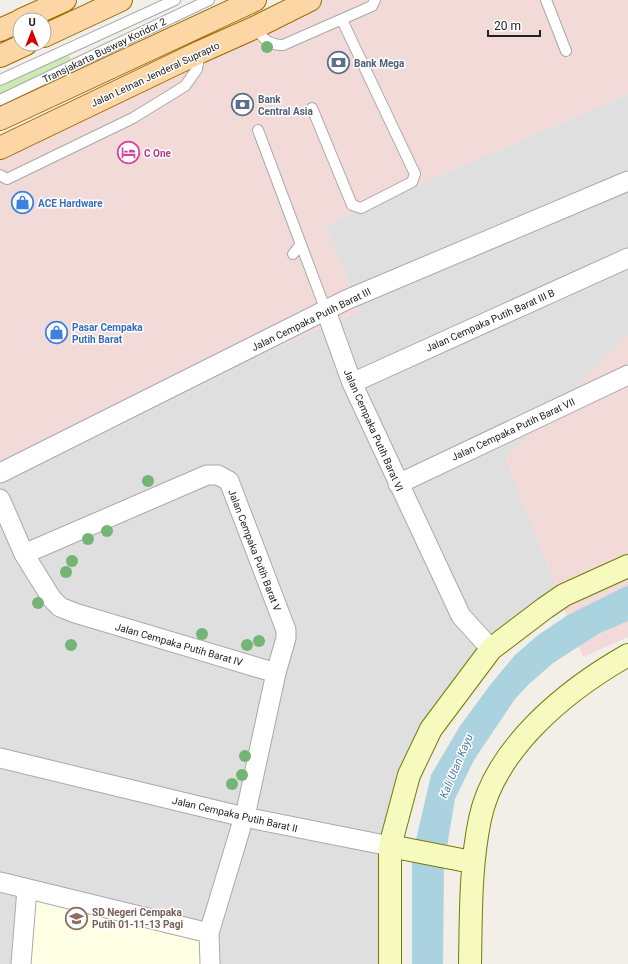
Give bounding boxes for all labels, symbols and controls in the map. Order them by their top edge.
north arrow [12,12,52,52]
scale bar [488,12,540,38]
text: U [28,16,36,29]
street label: Transjakarta Busway Koridor 2 [41,16,168,85]
text: 20 m [494,19,521,33]
street label: Jalan Letnan Jenderal Suprapto [89,40,222,109]
bank icon: Bank Mega [325,50,351,76]
place label: Bank Mega [354,58,405,69]
bank icon: Bank Central Asia [229,92,255,118]
place label: Bank Central Asia [258,94,313,117]
hotel icon: C One [116,140,142,166]
place label: C One [144,148,172,159]
shop icon: ACE Hardware [10,190,36,216]
place label: ACE Hardware [38,198,103,209]
street label: Jalan Cempaka Putih Barat III [250,286,373,353]
street label: Jalan Cempaka Putih Barat III B [424,287,556,354]
shop icon: Pasar Cempaka Putih Barat [44,320,70,346]
place label: Pasar Cempaka Putih Barat [72,322,143,345]
street label: Jalan Cempaka Putih Barat VI [342,368,405,493]
street label: Jalan Cempaka Putih Barat VII [450,396,577,463]
street label: Jalan Cempaka Putih Barat V [226,488,283,613]
street label: Jalan Cempaka Putih Barat IV [114,621,244,668]
water label: Kali Utan Kayu [437,732,476,800]
street label: Jalan Cempaka Putih Barat II [171,795,299,834]
school or university icon: SD Negeri Cempaka Putih 01-11-13 Pagi [64,905,90,931]
place label: SD Negeri Cempaka Putih 01-11-13 Pagi [92,907,183,930]

